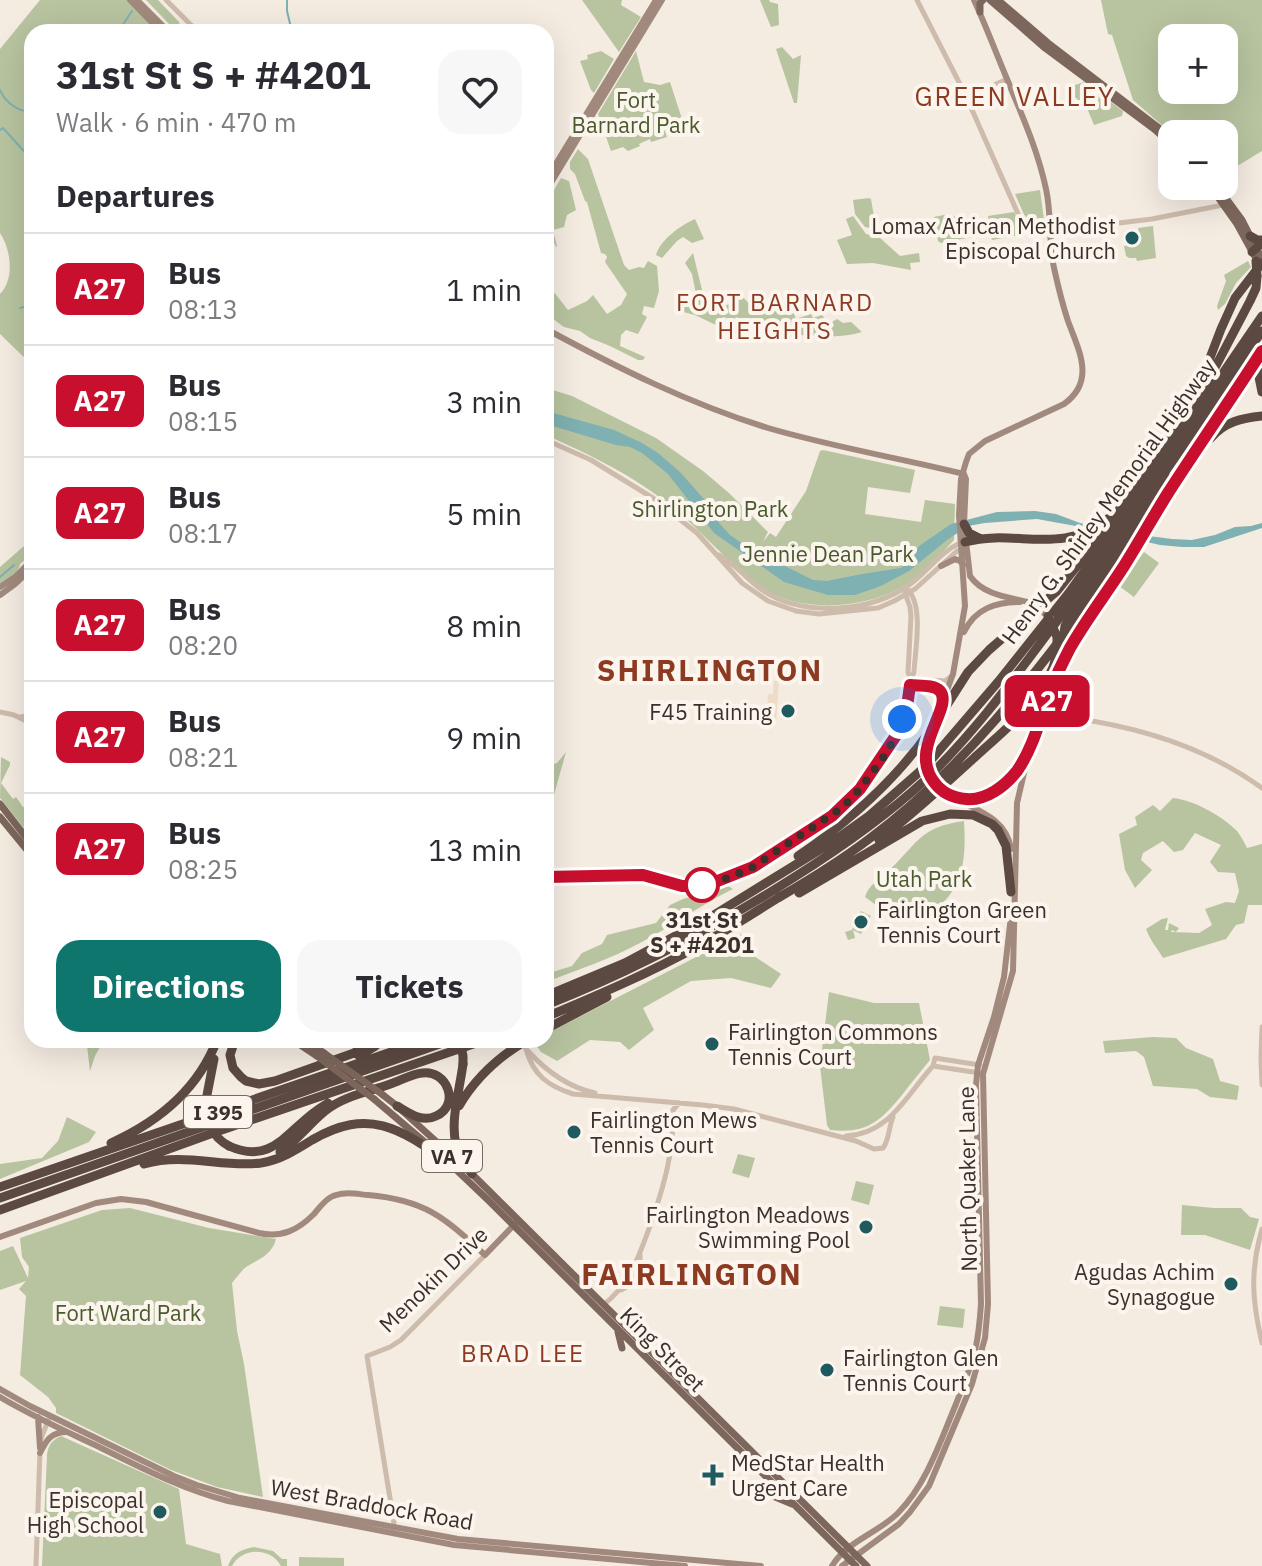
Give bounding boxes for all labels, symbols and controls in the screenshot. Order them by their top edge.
map controls [1158,24,1238,200]
button: + [1158,24,1238,104]
text: 31st St S + #4201 [56,50,371,99]
button: heart [438,50,522,134]
district label: GREEN VALLEY [914,79,1116,113]
park label: Fort Barnard Park [572,85,701,139]
text: Walk · 6 min · 470 m [56,105,296,139]
button: − [1158,120,1238,200]
text: Departures [56,176,215,215]
place label: Lomax African Methodist Episcopal Church [871,211,1116,265]
marker: Lomax African Methodist Episcopal Church [1123,229,1141,247]
text: Bus [168,253,221,292]
text: A27 [74,270,126,307]
text: 1 min [446,270,522,309]
district label: FORT BARNARD HEIGHTS [676,286,874,346]
text: 08:13 [168,292,238,326]
street label: Henry G. Shirley Memorial Highway [994,352,1222,650]
text: Bus [168,365,221,404]
text: A27 [74,382,126,419]
text: 3 min [446,382,522,421]
text: 08:15 [168,404,238,438]
text: Bus [168,477,221,516]
text: A27 [74,494,126,531]
text: 5 min [446,494,522,533]
park label: Shirlington Park [632,494,789,523]
text: 08:17 [168,516,238,550]
park label: Jennie Dean Park [742,539,914,568]
text: Bus [168,589,221,628]
text: A27 [74,606,126,643]
text: 8 min [446,606,522,645]
text: 08:20 [168,628,238,662]
district label: SHIRLINGTON [597,650,823,689]
line badge: A27 [1001,675,1093,727]
text: A27 [1021,682,1073,719]
place label: F45 Training [649,697,772,726]
your location [882,699,922,739]
text: Bus [168,701,221,740]
marker: F45 Training [779,702,797,720]
text: A27 [74,718,126,755]
text: 9 min [446,718,522,757]
text: 08:21 [168,740,238,774]
text: Bus [168,813,221,852]
text: A27 [74,830,126,867]
text: 13 min [428,830,522,869]
text: 08:25 [168,852,238,886]
park label: Utah Park [876,864,973,893]
marker: 31st St S + #4201 [685,868,719,902]
place label: Fairlington Green Tennis Court [877,895,1047,949]
place label: 31st St S + #4201 [650,905,754,959]
marker: Fairlington Green Tennis Court [852,913,870,931]
button: Directions [56,940,281,1032]
button: Tickets [297,940,522,1032]
place label: Fairlington Commons Tennis Court [728,1017,938,1071]
marker: Fairlington Commons Tennis Court [703,1035,721,1053]
street label: North Quaker Lane [951,1086,983,1272]
road number: I 395 [184,1096,252,1128]
place label: Fairlington Mews Tennis Court [590,1105,757,1159]
marker: Fairlington Mews Tennis Court [565,1123,583,1141]
road number: VA 7 [422,1140,482,1172]
place label: Fairlington Meadows Swimming Pool [646,1200,850,1254]
marker: Fairlington Meadows Swimming Pool [857,1218,875,1236]
street label: Menokin Drive [372,1220,494,1338]
district label: FAIRLINGTON [581,1254,803,1293]
place label: Agudas Achim Synagogue [1074,1257,1215,1311]
marker: Agudas Achim Synagogue [1222,1275,1240,1293]
park label: Fort Ward Park [55,1298,202,1327]
street label: King Street [614,1300,712,1398]
district label: BRAD LEE [461,1337,585,1369]
place label: Fairlington Glen Tennis Court [843,1343,999,1397]
marker: Fairlington Glen Tennis Court [818,1361,836,1379]
place label: MedStar Health Urgent Care [731,1448,885,1502]
marker: MedStar Health Urgent Care [702,1464,724,1486]
street label: West Braddock Road [268,1472,476,1536]
place label: Episcopal High School [27,1485,144,1539]
marker: Episcopal High School [151,1503,169,1521]

